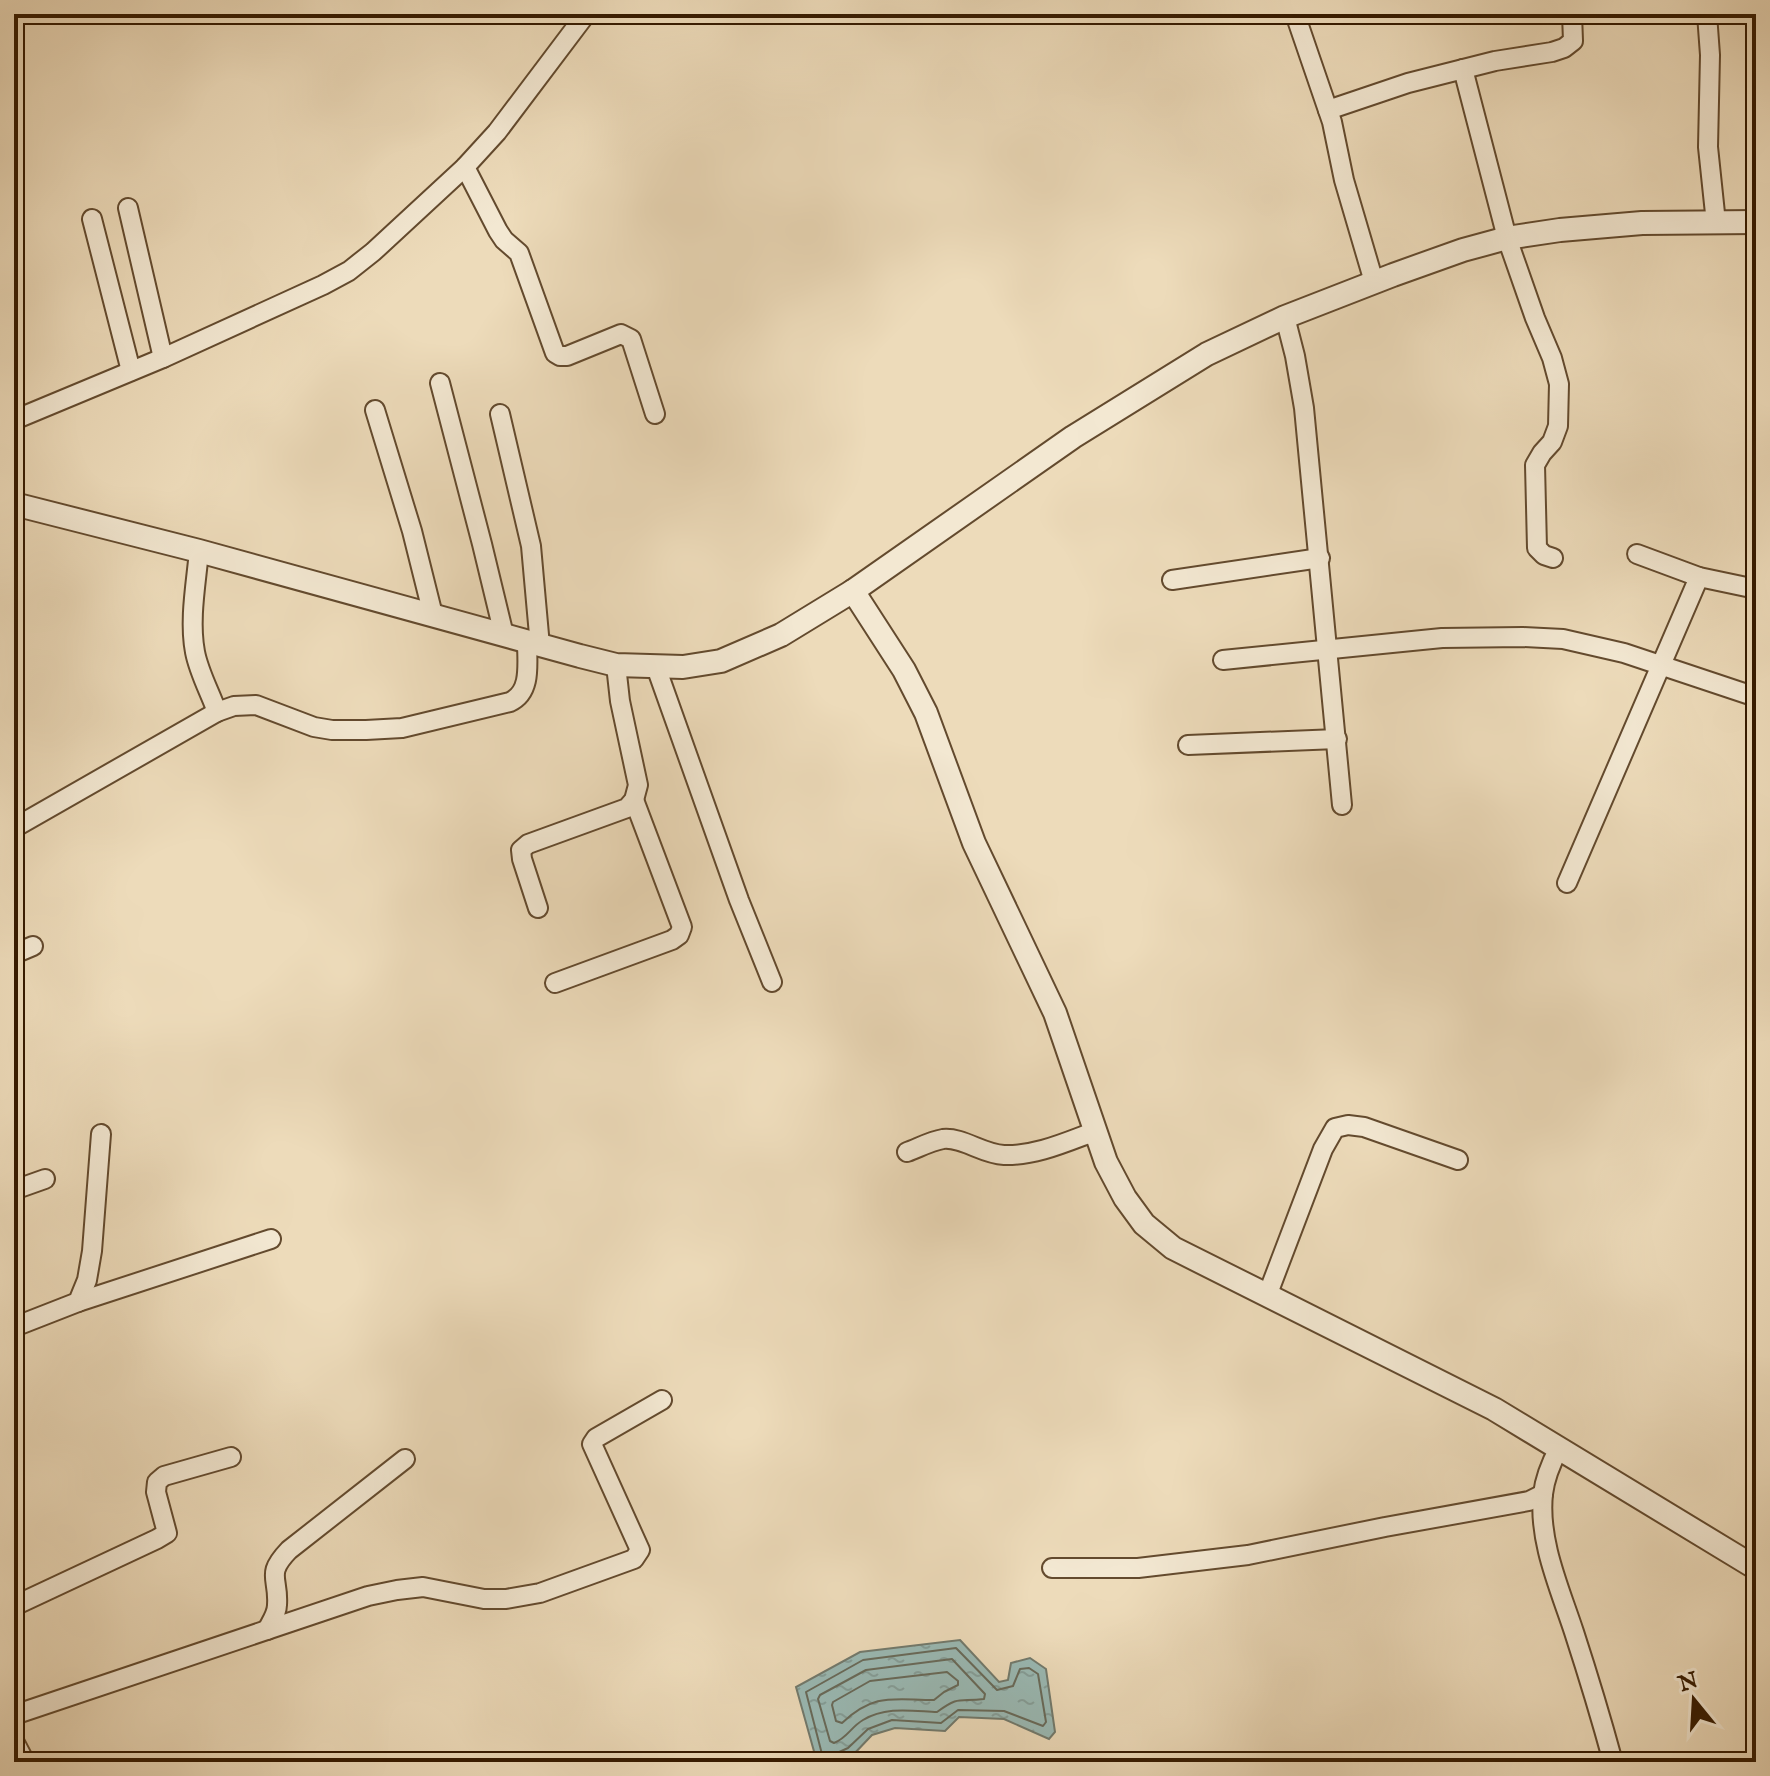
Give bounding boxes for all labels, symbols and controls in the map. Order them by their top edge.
north arrow [1654,1660,1734,1740]
text: N [1674,1667,1702,1699]

